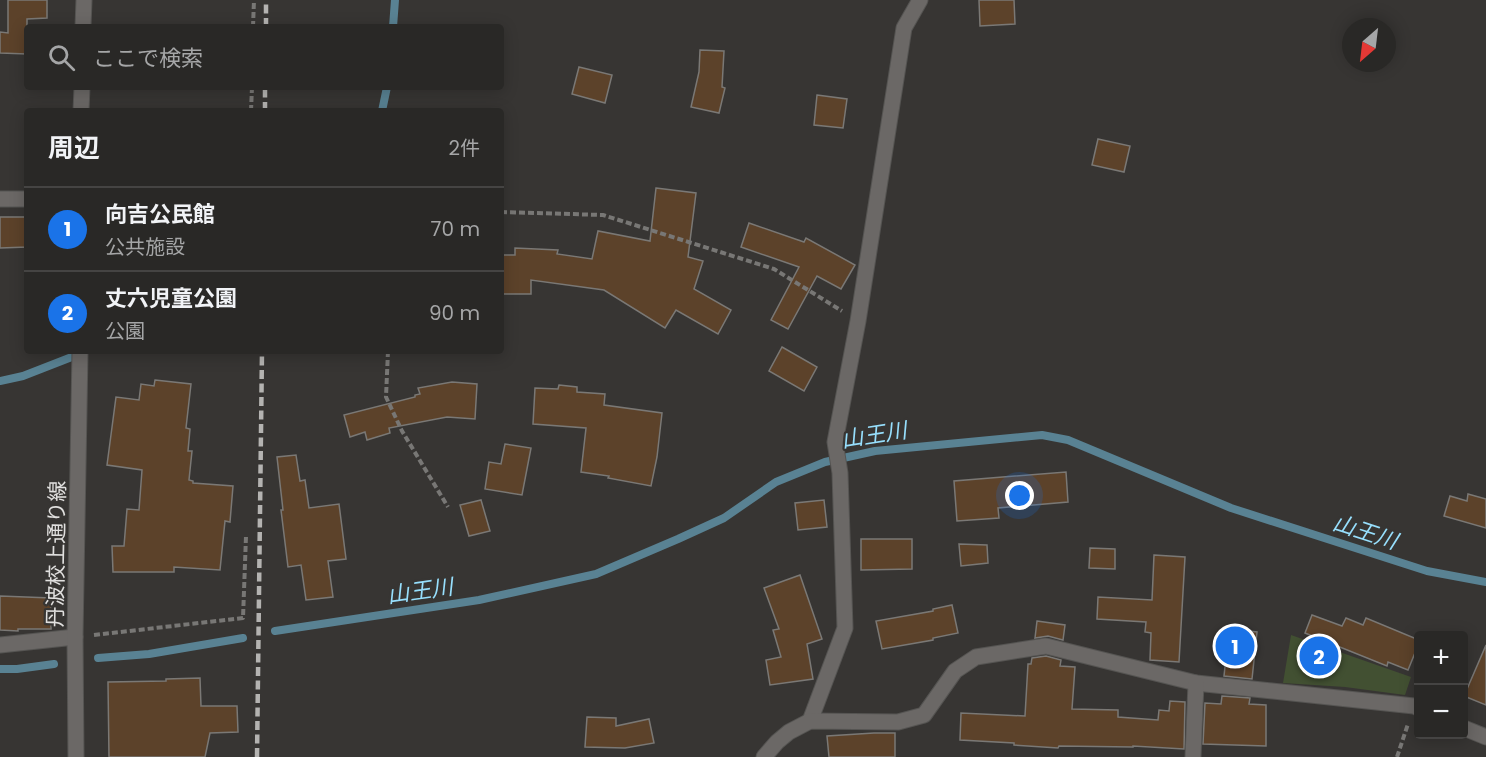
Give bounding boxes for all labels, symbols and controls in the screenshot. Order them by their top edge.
north arrow [1342,18,1396,72]
search box [24,24,504,90]
icon: search [45,41,78,74]
text: ここで検索 [93,43,203,74]
text: 周辺 [48,130,100,166]
text: 2件 [449,134,480,162]
text: 向吉公民館 [105,199,215,230]
text: 1 [64,215,71,243]
text: 70 m [431,215,480,243]
text: 公共施設 [105,233,185,261]
text: 丈六児童公園 [105,283,237,314]
text: 2 [62,299,73,327]
text: 90 m [429,299,480,327]
text: 公園 [105,317,145,345]
water label: 山王川 [839,414,911,455]
street label: 丹波校上通り線 [40,480,72,628]
your location [1005,481,1034,510]
water label: 山王川 [1329,507,1403,558]
water label: 山王川 [385,571,457,611]
pin: 1 [1216,624,1254,668]
map controls [1414,631,1468,739]
button: + [1414,631,1468,685]
pin: 2 [1300,634,1338,678]
button: − [1414,685,1468,739]

